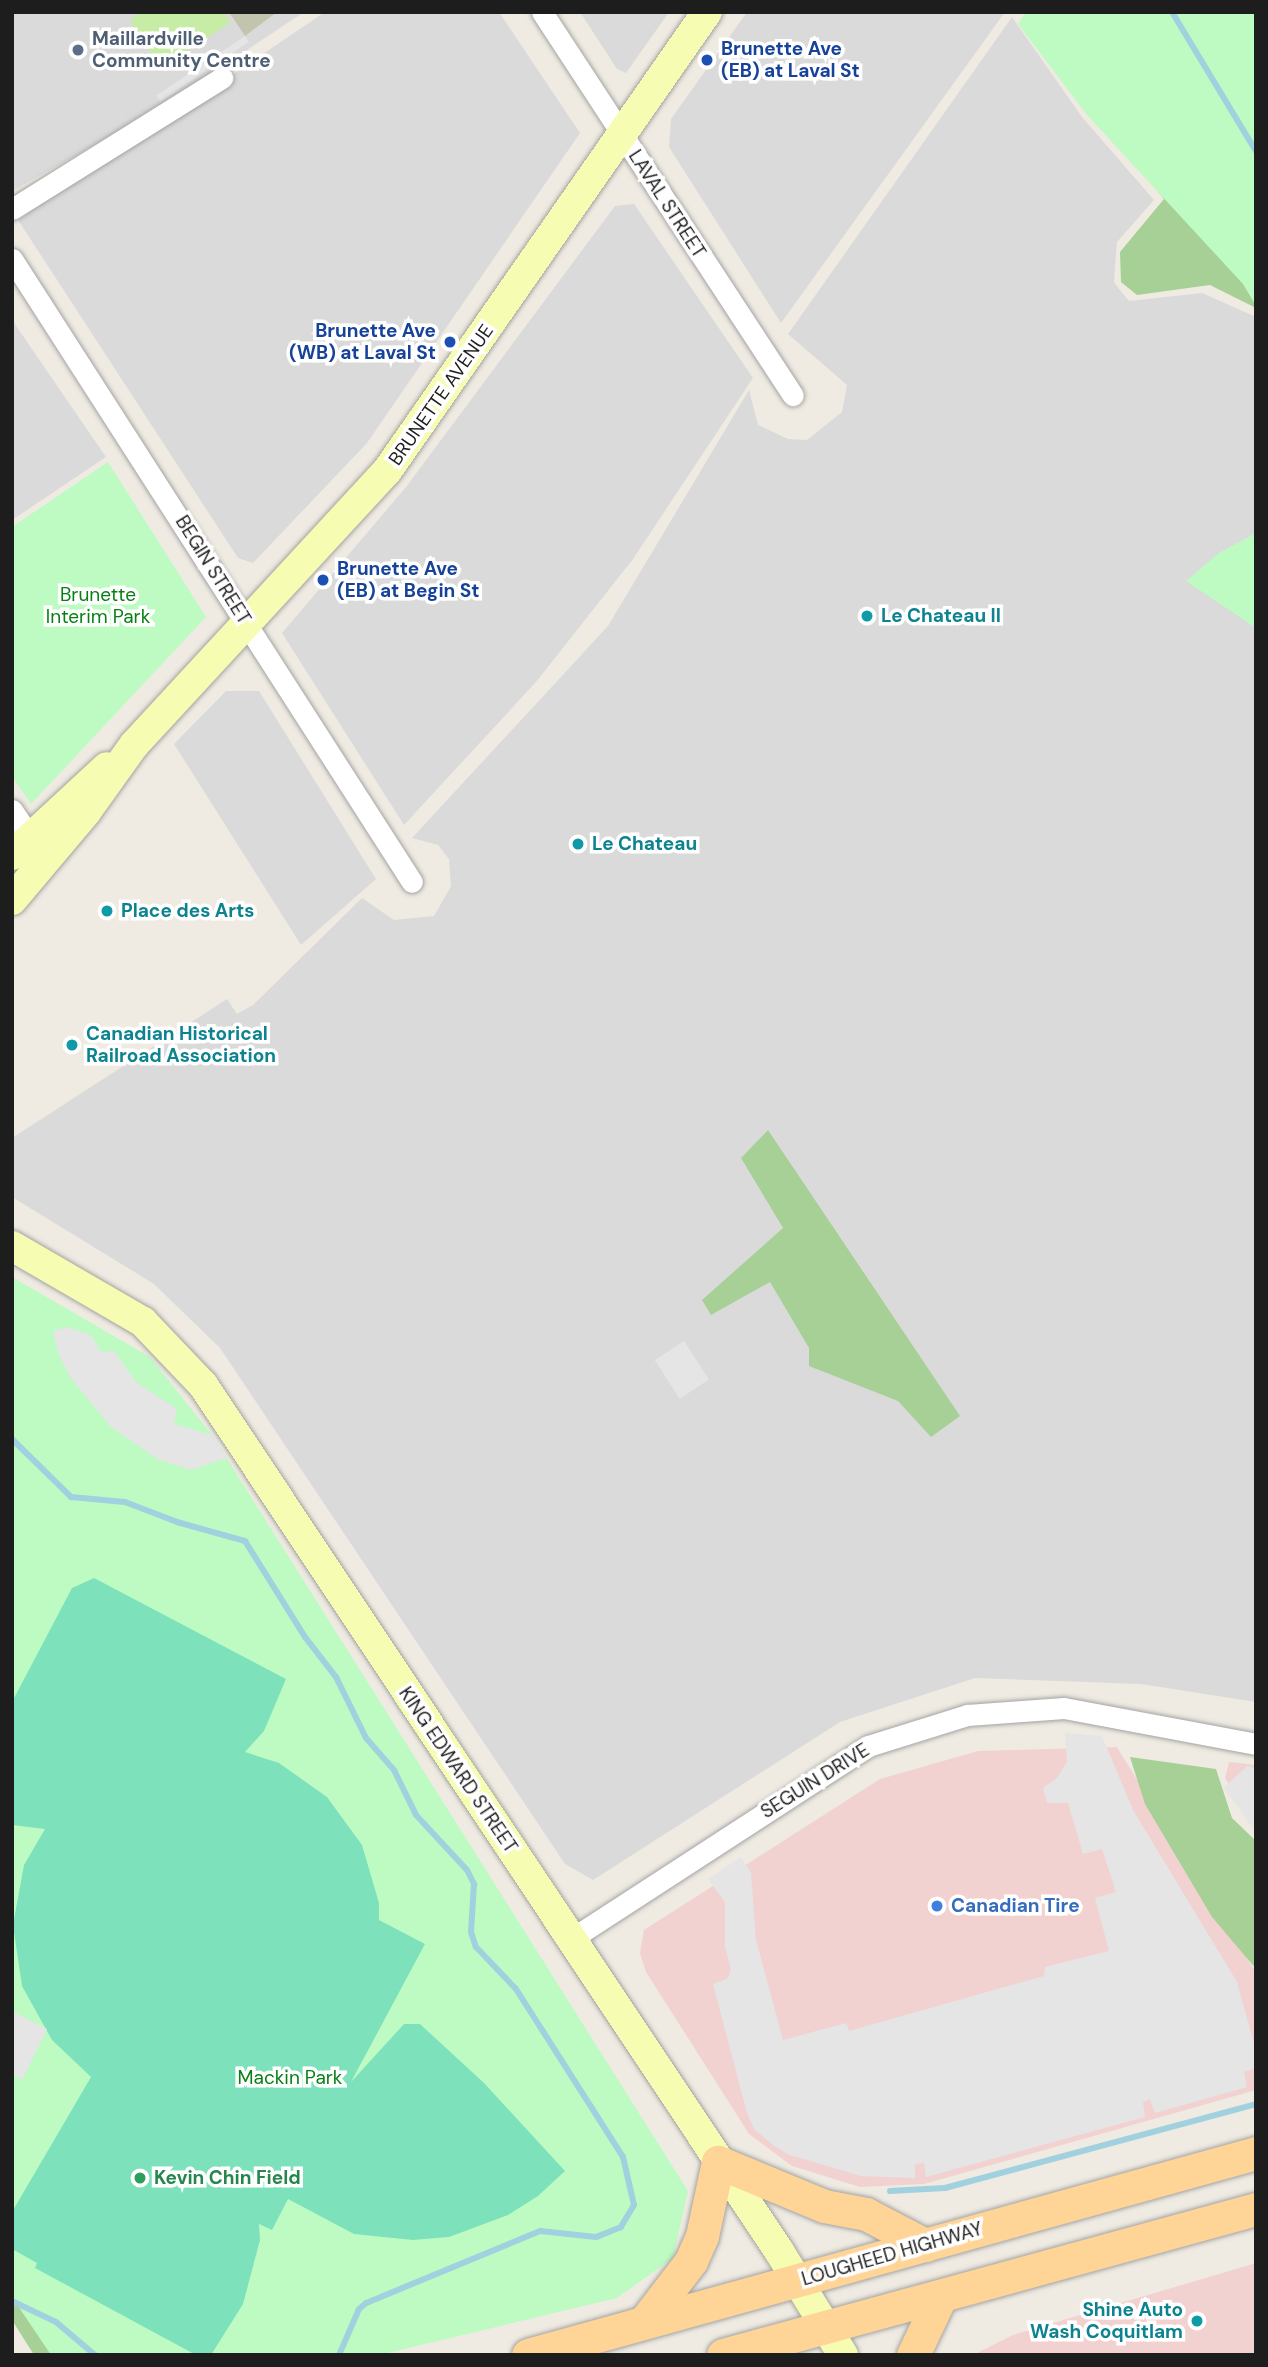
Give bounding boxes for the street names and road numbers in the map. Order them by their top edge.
street label: LAVAL STREET [624,146,710,262]
street label: BRUNETTE AVENUE [384,320,498,470]
street label: BEGIN STREET [170,511,256,629]
street label: KING EDWARD STREET [394,1683,522,1857]
street label: SEGUIN DRIVE [757,1739,873,1823]
street label: LOUGHEED HIGHWAY [799,2217,985,2291]

